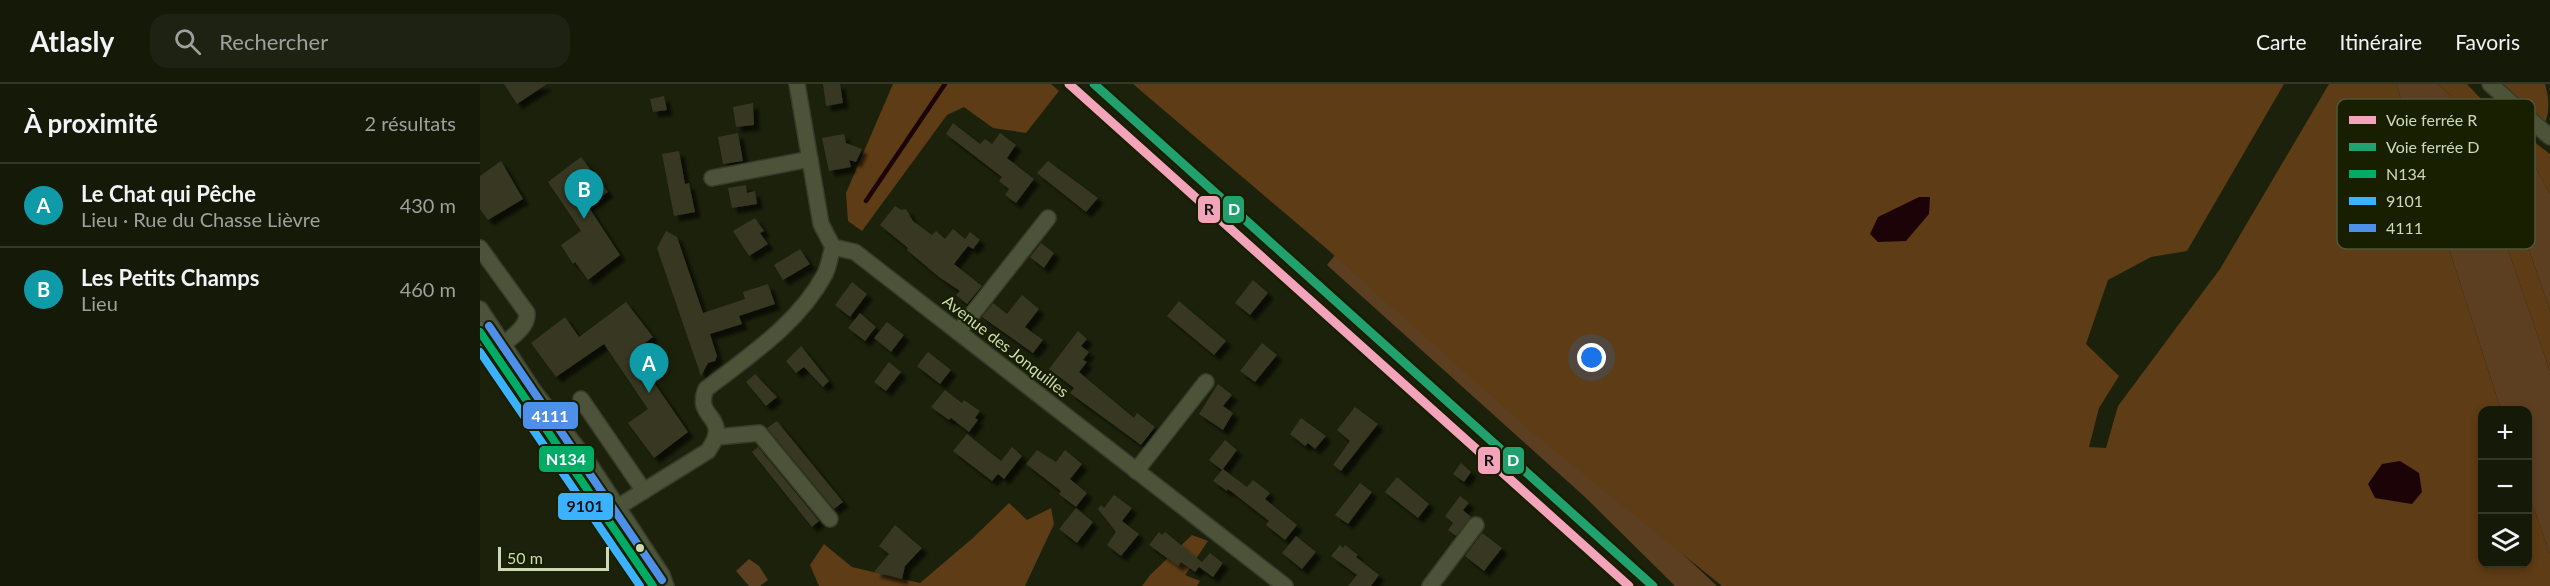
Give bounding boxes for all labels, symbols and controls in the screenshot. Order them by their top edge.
search box [150,14,570,68]
text: Atlasly [30,24,114,58]
icon: search [171,25,204,58]
text: Rechercher [219,28,328,55]
text: Carte [2256,29,2307,54]
text: Itinéraire [2340,29,2422,54]
text: Favoris [2455,29,2520,54]
legend [2337,99,2535,249]
text: À proximité [24,107,158,139]
text: Voie ferrée R [2386,110,2477,129]
text: 2 résultats [365,111,456,135]
text: Voie ferrée D [2386,137,2479,156]
text: N134 [2386,164,2426,183]
pin: B [564,170,604,219]
text: Le Chat qui Pêche [81,180,256,207]
text: 9101 [2386,191,2423,210]
text: A [37,193,50,217]
text: 430 m [400,193,456,217]
line badge: R [1197,195,1221,224]
line badge: D [1222,195,1245,224]
text: R [1204,199,1215,218]
text: D [1228,199,1240,218]
text: Lieu · Rue du Chasse Lièvre [81,207,320,231]
text: 4111 [2386,218,2423,237]
text: Les Petits Champs [81,264,259,291]
text: B [37,277,50,301]
text: 460 m [400,277,456,301]
text: Lieu [81,291,118,315]
street label: Avenue des Jonquilles [940,291,1073,401]
your location [1577,343,1606,372]
pin: A [630,344,668,393]
line badge: 4111 [522,401,579,430]
text: 4111 [531,406,569,425]
map controls [2478,406,2532,568]
button: + [2478,406,2532,460]
line badge: N134 [538,445,595,473]
line badge: R [1477,446,1501,475]
line badge: D [1502,446,1525,475]
text: N134 [546,449,586,468]
text: R [1484,450,1495,469]
text: D [1507,450,1519,469]
button: − [2478,460,2532,514]
line badge: 9101 [557,492,614,521]
text: 9101 [566,496,604,515]
button: layers [2478,514,2532,568]
unlabelled marker [634,542,646,554]
scale bar [498,544,609,572]
text: 50 m [507,548,543,567]

